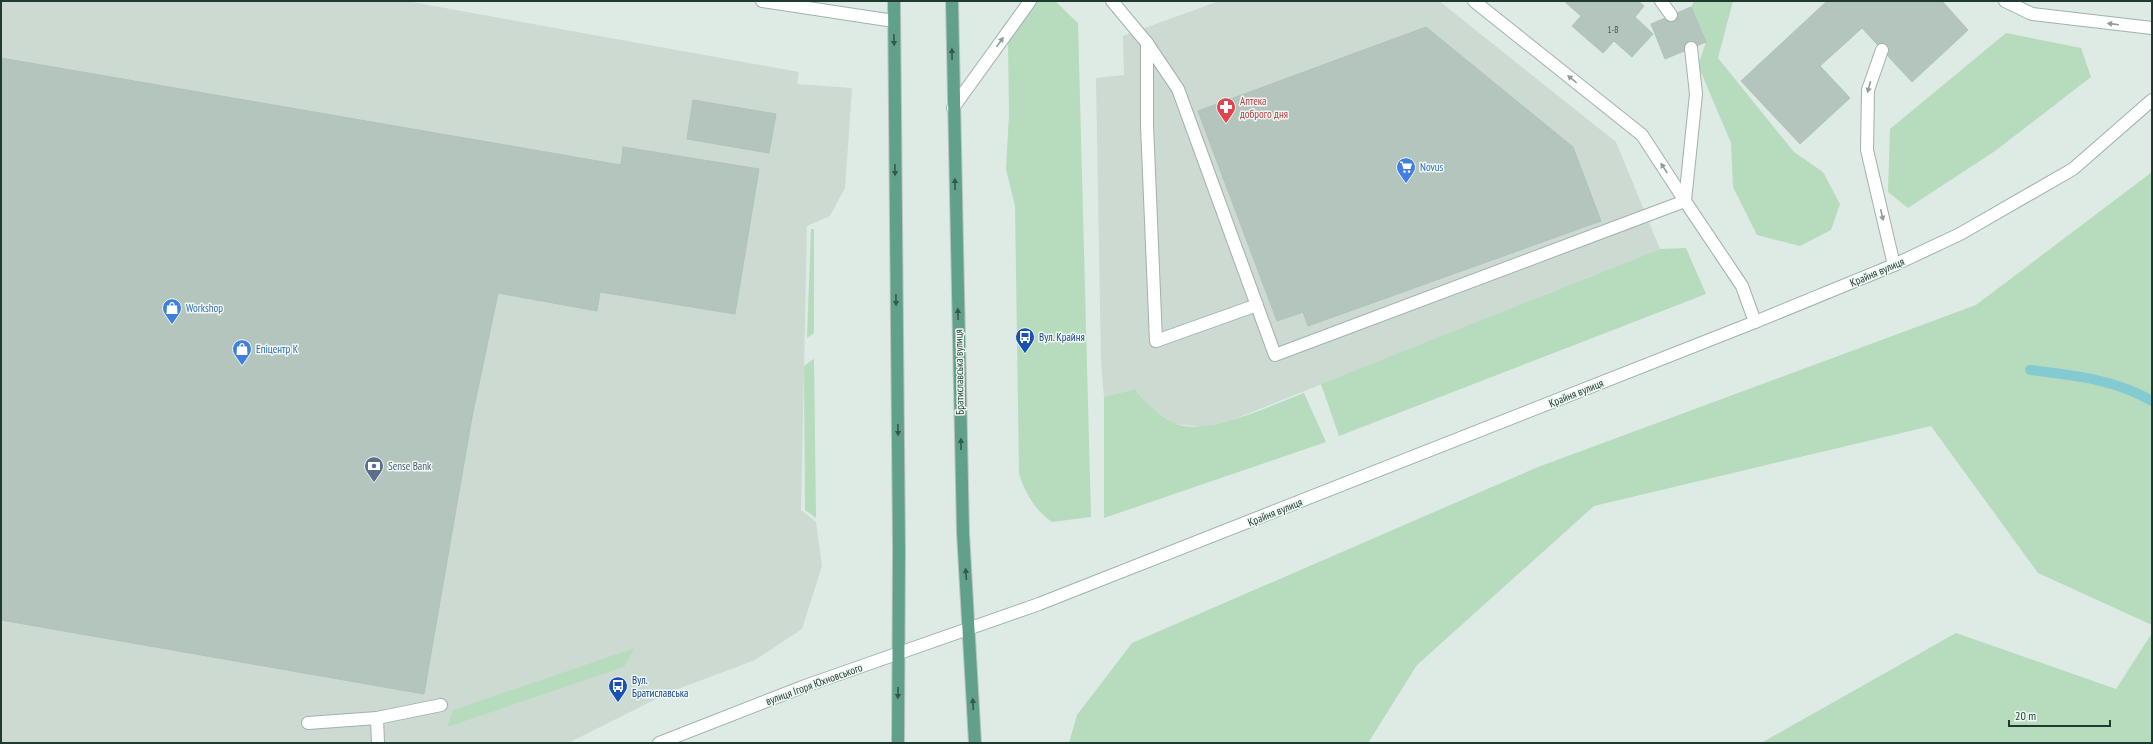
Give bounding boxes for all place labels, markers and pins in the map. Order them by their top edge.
place label: Аптека доброго дня [1240,94,1288,121]
pharmacy icon: Аптека доброго дня [1215,96,1237,124]
supermarket icon: Novus [1395,156,1417,184]
place label: Novus [1420,160,1444,174]
shop icon: Workshop [161,297,183,325]
place label: Workshop [186,301,223,315]
bus stop icon: Вул. Крайня [1014,326,1036,354]
place label: Вул. Крайня [1039,330,1085,344]
shop icon: Епіцентр К [231,338,253,366]
place label: Епіцентр К [256,342,299,356]
bank icon: Sense Bank [363,455,385,483]
place label: Sense Bank [388,459,432,473]
place label: Вул. Братиславська [632,673,688,700]
bus stop icon: Вул. Братиславська [607,675,629,703]

